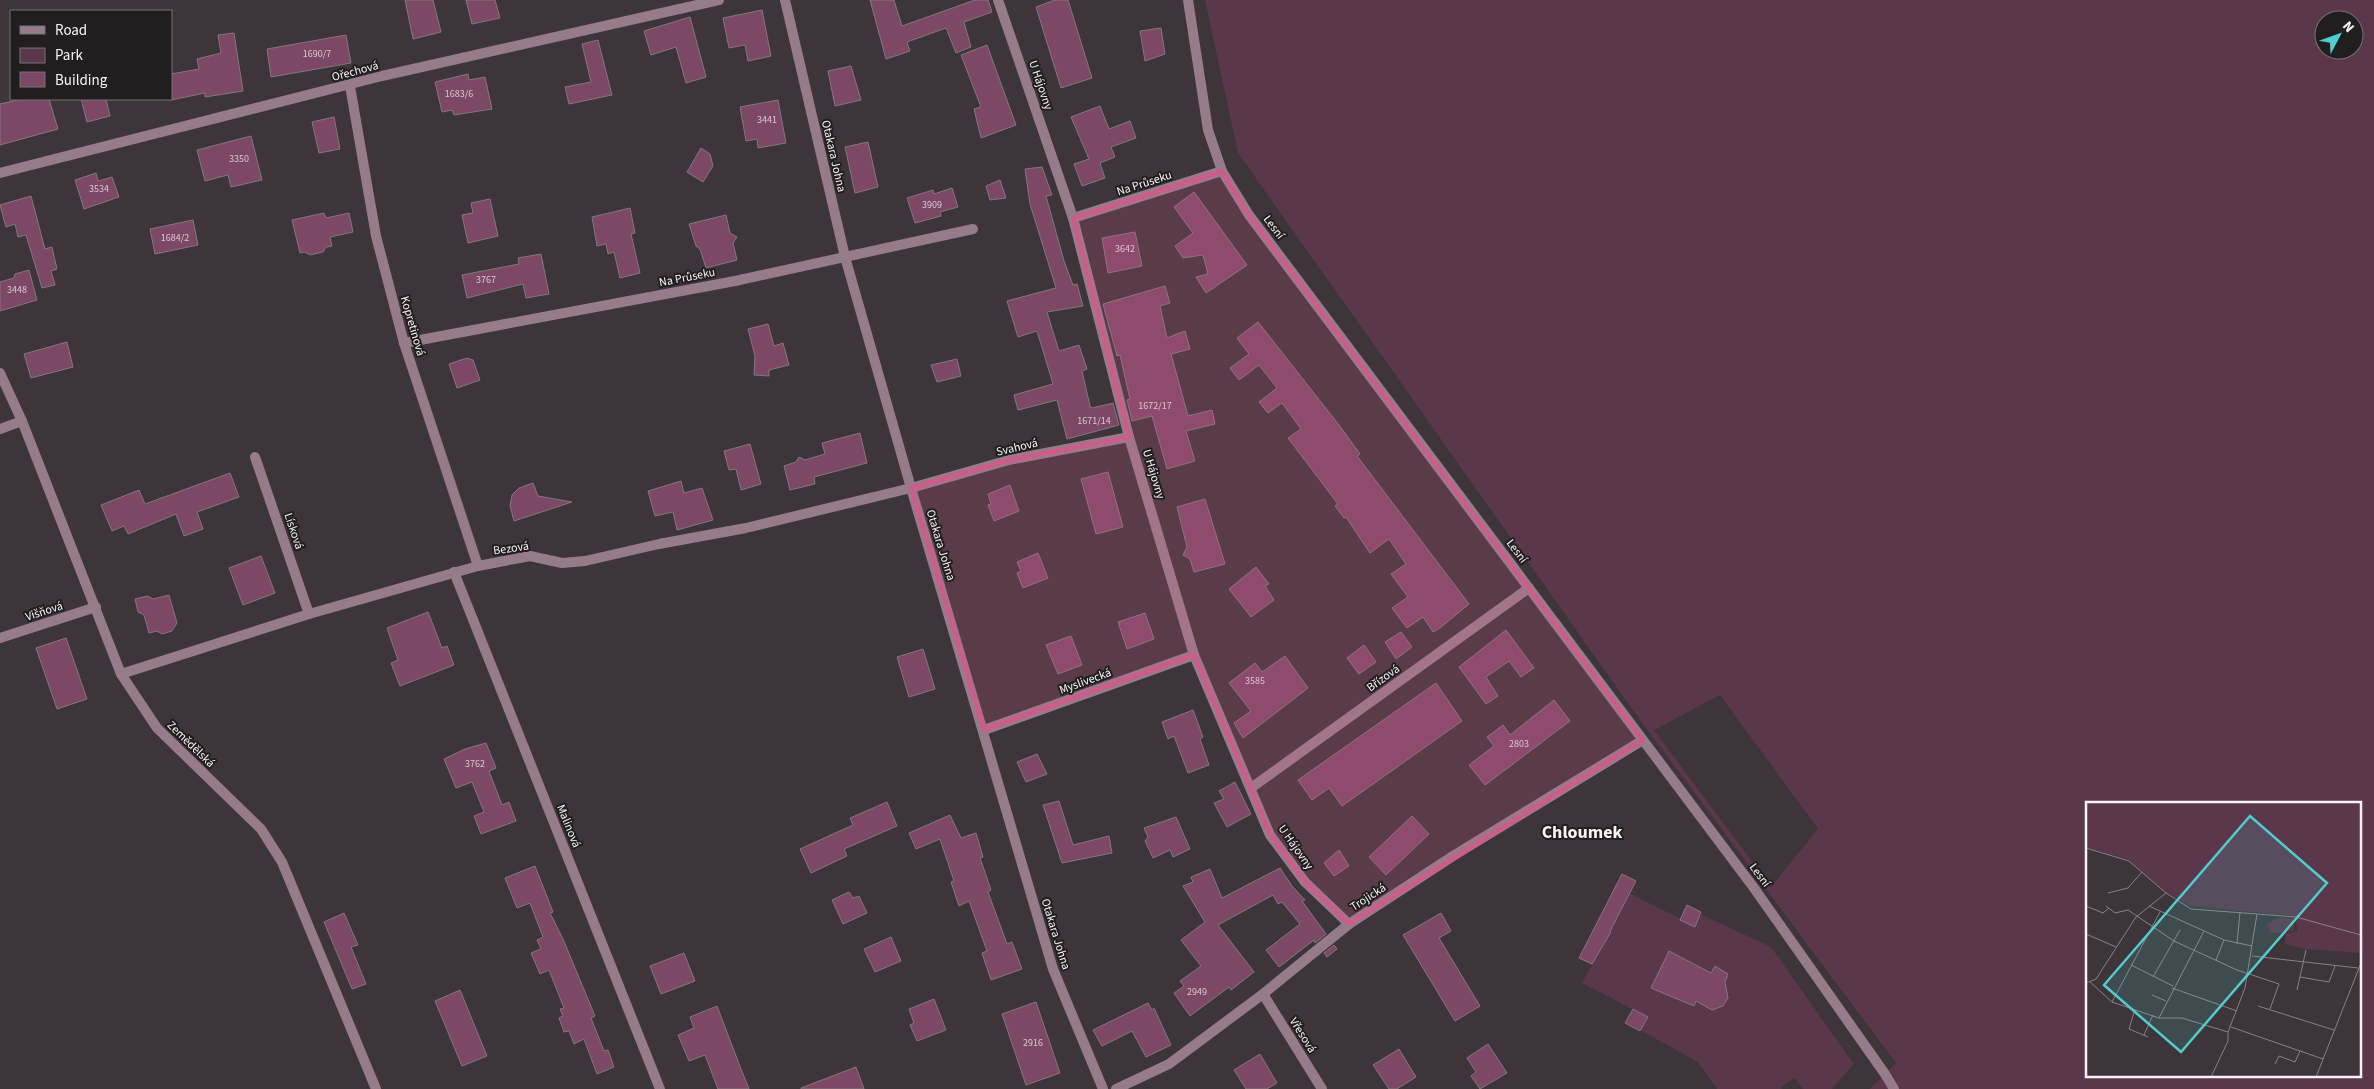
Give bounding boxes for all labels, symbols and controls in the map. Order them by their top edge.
legend [10,10,172,100]
north arrow [2314,10,2364,60]
text: N [2337,17,2359,37]
text: Road [55,20,87,41]
text: Park [55,45,84,66]
house number: 1690/7 [303,47,331,61]
street label: Ořechová [330,57,380,86]
street label: U Hájovny [1024,58,1057,113]
text: Building [55,70,108,91]
house number: 1683/6 [445,87,473,101]
house number: 3441 [757,113,777,127]
street label: Otakara Johna [817,118,850,194]
house number: 3350 [229,152,249,166]
street label: Na Průseku [1114,167,1174,200]
house number: 3534 [89,182,109,196]
house number: 3909 [922,198,942,212]
street label: Lesní [1259,212,1289,244]
house number: 1684/2 [161,231,189,245]
house number: 3642 [1115,242,1135,256]
street label: Na Průseku [658,264,717,291]
house number: 3767 [476,273,496,287]
house number: 3448 [7,283,27,297]
street label: Kopretinová [396,294,429,358]
house number: 1672/17 [1138,399,1172,413]
house number: 1671/14 [1077,414,1111,428]
street label: Svahová [995,434,1040,461]
street label: U Hájovny [1138,447,1169,501]
street label: Otakara Johna [922,508,959,583]
street label: Lísková [279,511,308,552]
street label: Lesní [1502,536,1532,568]
street label: Bezová [492,538,530,559]
street label: Višňová [23,597,65,626]
street label: Břízová [1363,661,1403,696]
street label: Myslivecká [1057,664,1114,699]
house number: 3585 [1245,674,1265,688]
street label: Zemědělská [163,717,218,772]
house number: 2803 [1509,737,1529,751]
house number: 3762 [465,757,485,771]
street label: Malinová [552,802,585,850]
inset map [2086,802,2362,1076]
district label: Chloumek [1542,820,1622,845]
street label: U Hájovny [1274,821,1317,873]
street label: Lesní [1745,860,1775,892]
street label: Trojická [1347,879,1390,915]
street label: Otakara Johna [1037,897,1074,972]
house number: 2949 [1187,985,1207,999]
street label: Vřesová [1285,1014,1320,1056]
house number: 2916 [1023,1036,1043,1050]

